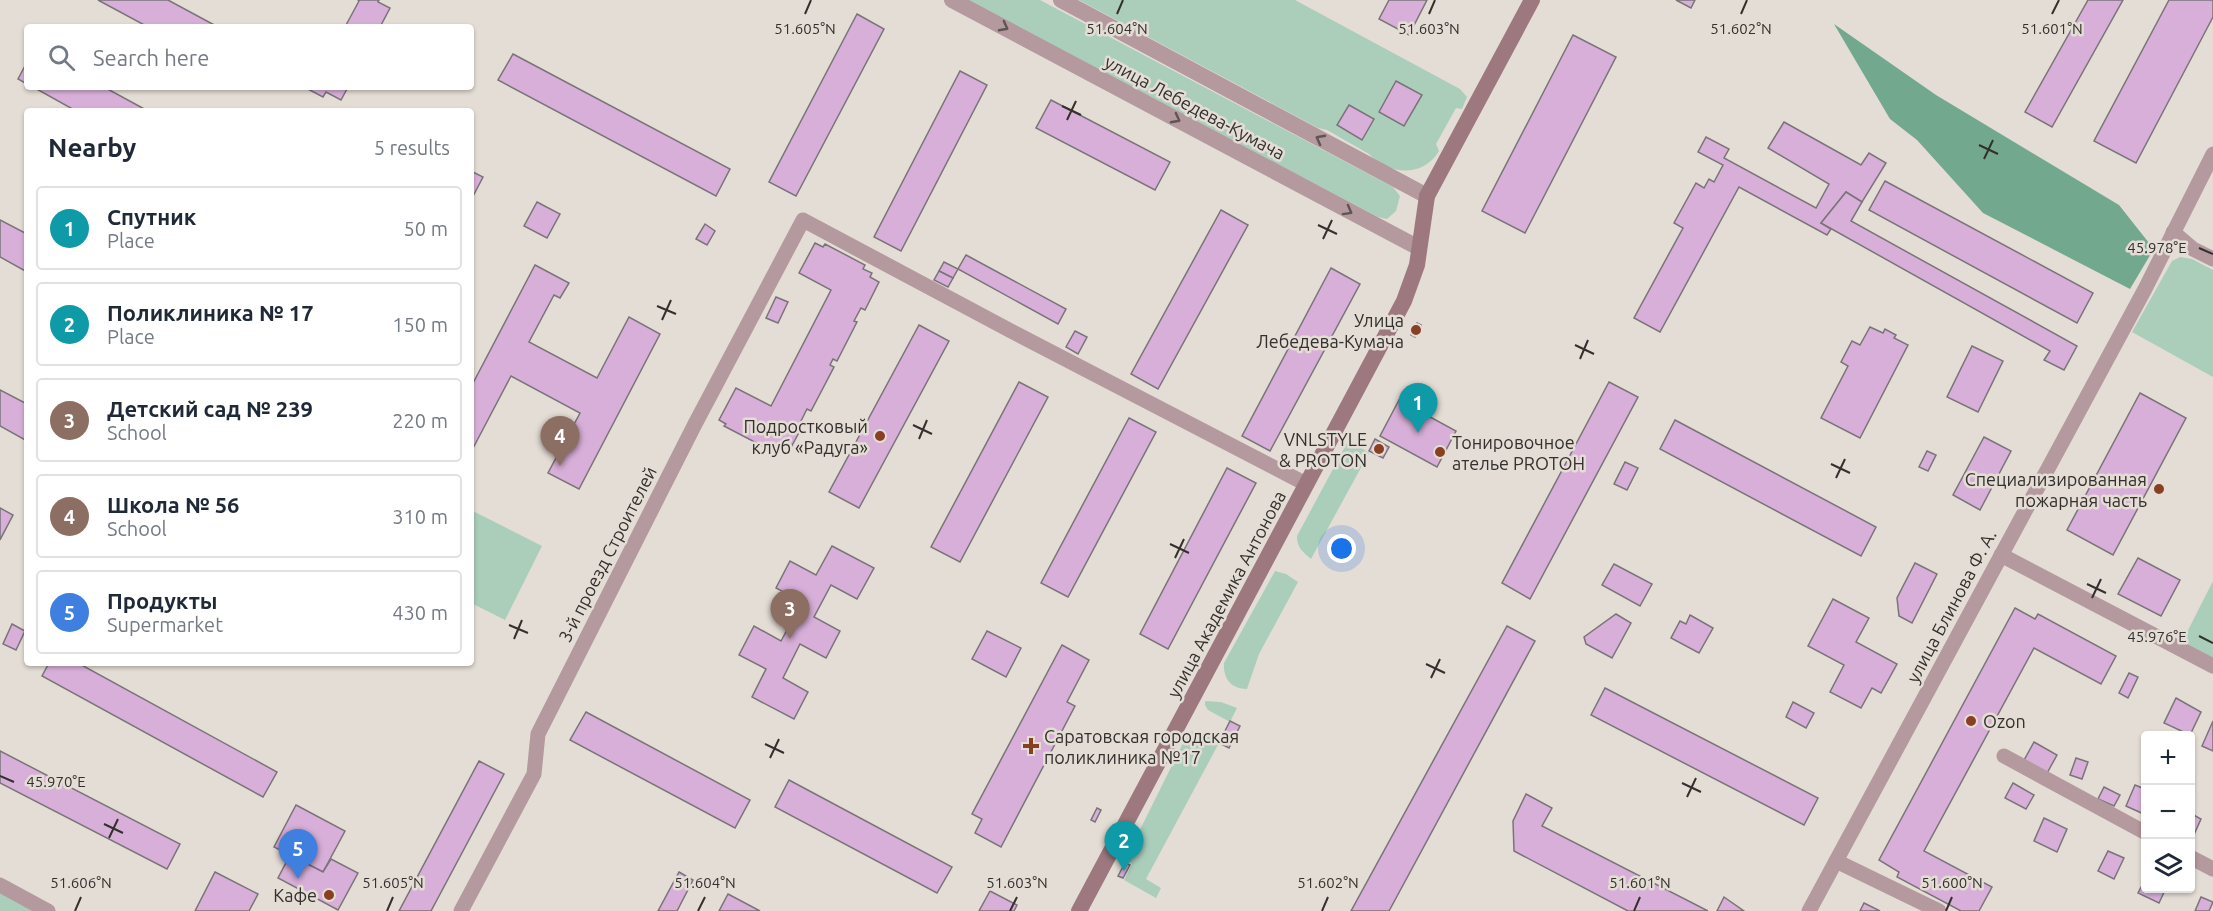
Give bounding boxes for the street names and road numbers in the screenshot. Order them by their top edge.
street label: улица Лебедева-Кумача [1102,51,1288,163]
street label: 3-й проезд Строителей [554,463,660,645]
street label: улица Академика Антонова [1163,487,1289,701]
street label: улица Блинова Ф. А. [1902,526,2000,686]

